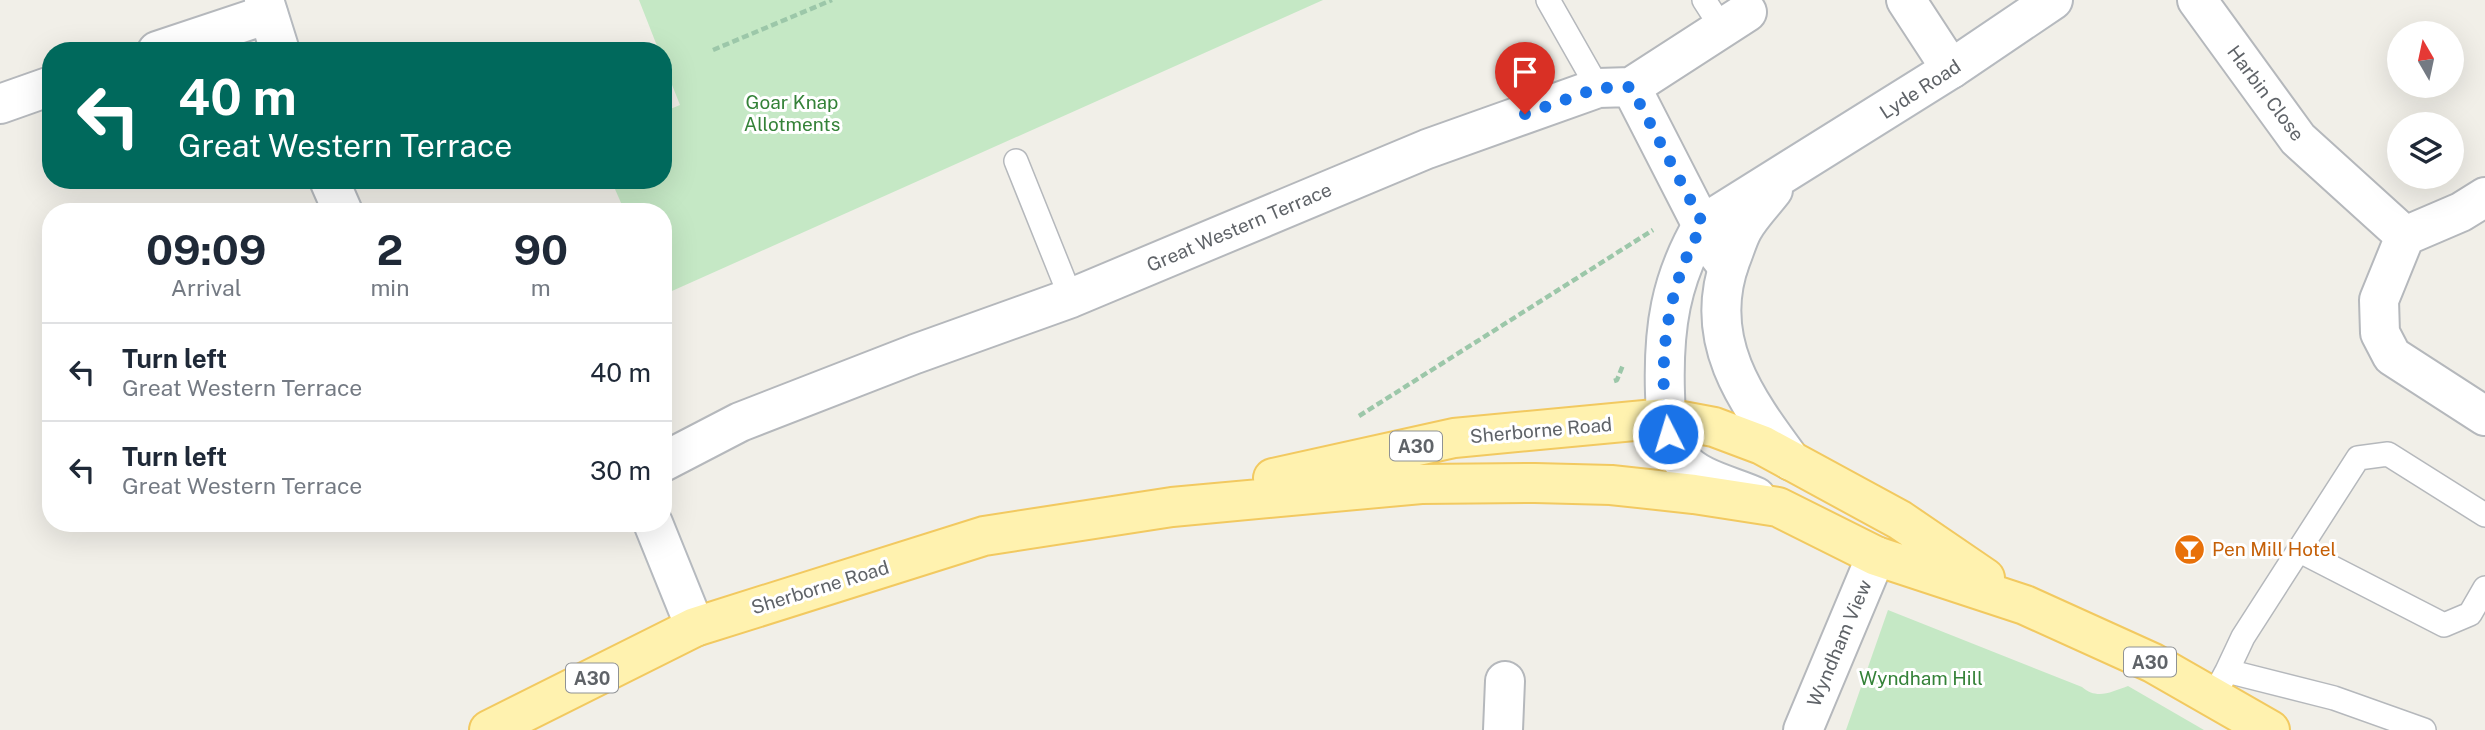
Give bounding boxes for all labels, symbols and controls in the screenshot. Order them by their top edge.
north arrow [2387,21,2464,98]
map controls [2387,21,2464,189]
street label: Harbin Close [2223,41,2309,145]
pin [1495,42,1555,114]
icon: arrive [1506,53,1544,91]
street label: Lyde Road [1876,55,1964,123]
text: 40 m [178,68,297,126]
icon: left [63,70,154,161]
park label: Goar Knap Allotments [744,91,840,135]
button: layers [2387,112,2464,189]
text: Great Western Terrace [178,127,512,164]
street label: Great Western Terrace [1143,178,1335,276]
text: 09:09 [146,225,267,274]
text: 2 [377,225,403,274]
text: 90 [513,225,568,274]
text: Arrival [171,274,242,301]
text: min [370,274,409,301]
text: m [531,274,551,301]
text: Turn left [122,343,227,374]
icon: left [63,353,101,391]
text: 40 m [590,357,651,388]
text: Great Western Terrace [122,374,362,401]
position arrow [1631,397,1705,471]
street label: Sherborne Road [1469,413,1613,447]
road number: A30 [1390,432,1442,461]
text: Turn left [122,441,227,472]
icon: left [63,451,101,489]
text: 30 m [590,455,651,486]
text: Great Western Terrace [122,472,362,499]
bar icon: Pen Mill Hotel [2172,532,2206,566]
place label: Pen Mill Hotel [2212,538,2336,560]
street label: Sherborne Road [749,556,891,618]
street label: Wyndham View [1802,576,1876,710]
road number: A30 [2124,648,2176,676]
road number: A30 [566,664,618,692]
park label: Wyndham Hill [1859,667,1983,689]

